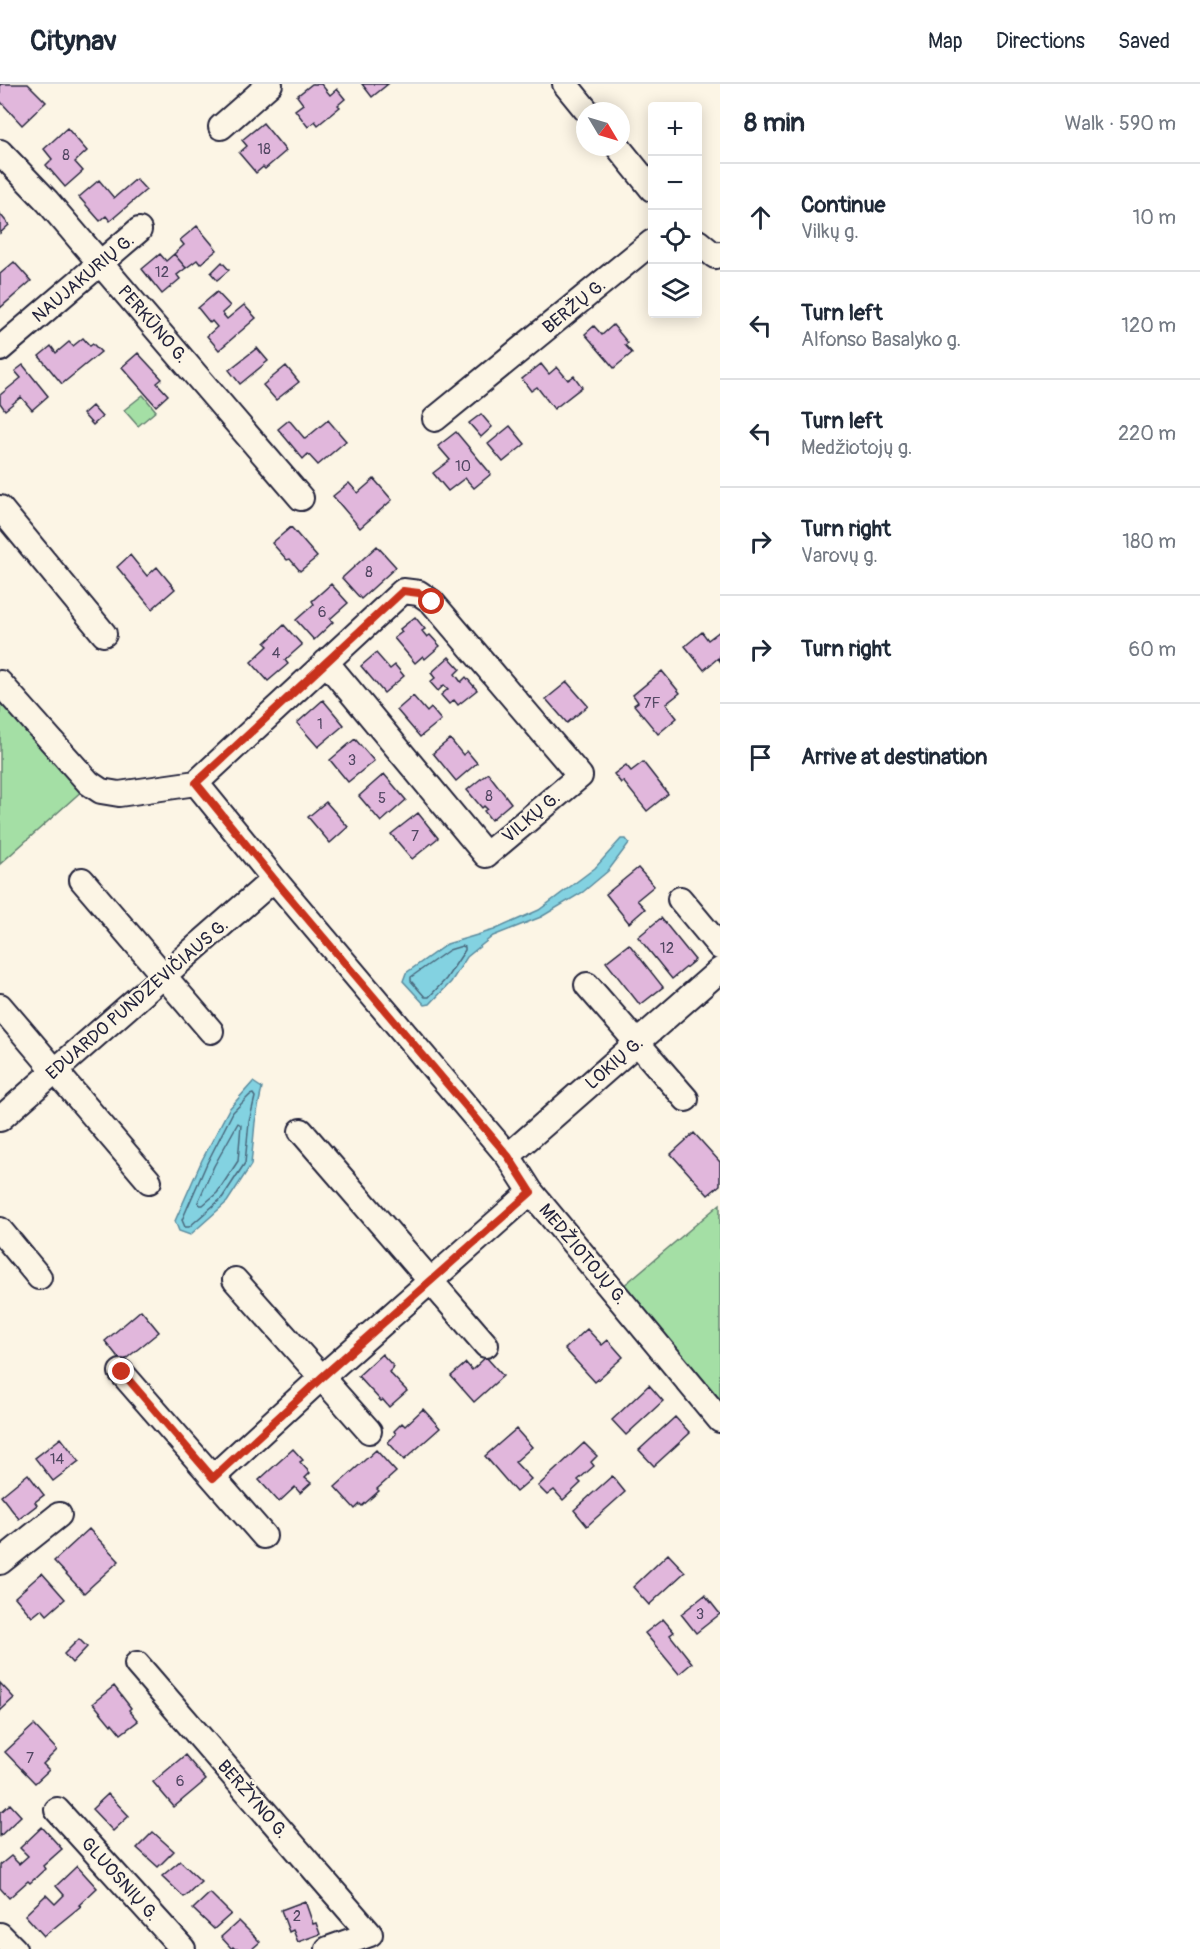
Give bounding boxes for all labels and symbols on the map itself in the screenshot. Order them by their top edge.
north arrow [576,102,630,156]
house number: 18 [257,140,271,159]
house number: 8 [62,146,70,165]
street label: NAUJAKURIŲ G. [28,229,139,328]
house number: 12 [155,263,169,282]
street label: BERŽŲ G. [538,274,611,339]
street label: PERKŪNO G. [112,281,193,368]
house number: 10 [455,457,471,476]
house number: 8 [365,563,373,582]
route start [418,588,444,614]
house number: 6 [318,603,326,622]
house number: 4 [272,644,281,663]
house number: 7F [644,694,660,713]
house number: 1 [317,715,323,734]
house number: 3 [348,751,356,770]
street label: VILKŲ G. [498,786,565,848]
house number: 8 [485,787,493,806]
house number: 5 [378,789,386,808]
house number: 7 [411,827,419,846]
street label: EDUARDO PUNDZEVIČIAUS G. [41,914,233,1085]
house number: 12 [660,939,674,958]
street label: LOKIŲ G. [581,1032,648,1095]
street label: MEDŽIOTOJŲ G. [534,1199,632,1310]
route end [108,1358,134,1384]
house number: 14 [50,1450,65,1469]
house number: 3 [696,1605,704,1624]
house number: 7 [26,1749,34,1768]
street label: BERŽYNO G. [212,1755,293,1843]
house number: 6 [176,1772,184,1791]
street label: GLUOSNIŲ G. [76,1833,163,1926]
house number: 2 [293,1907,301,1926]

